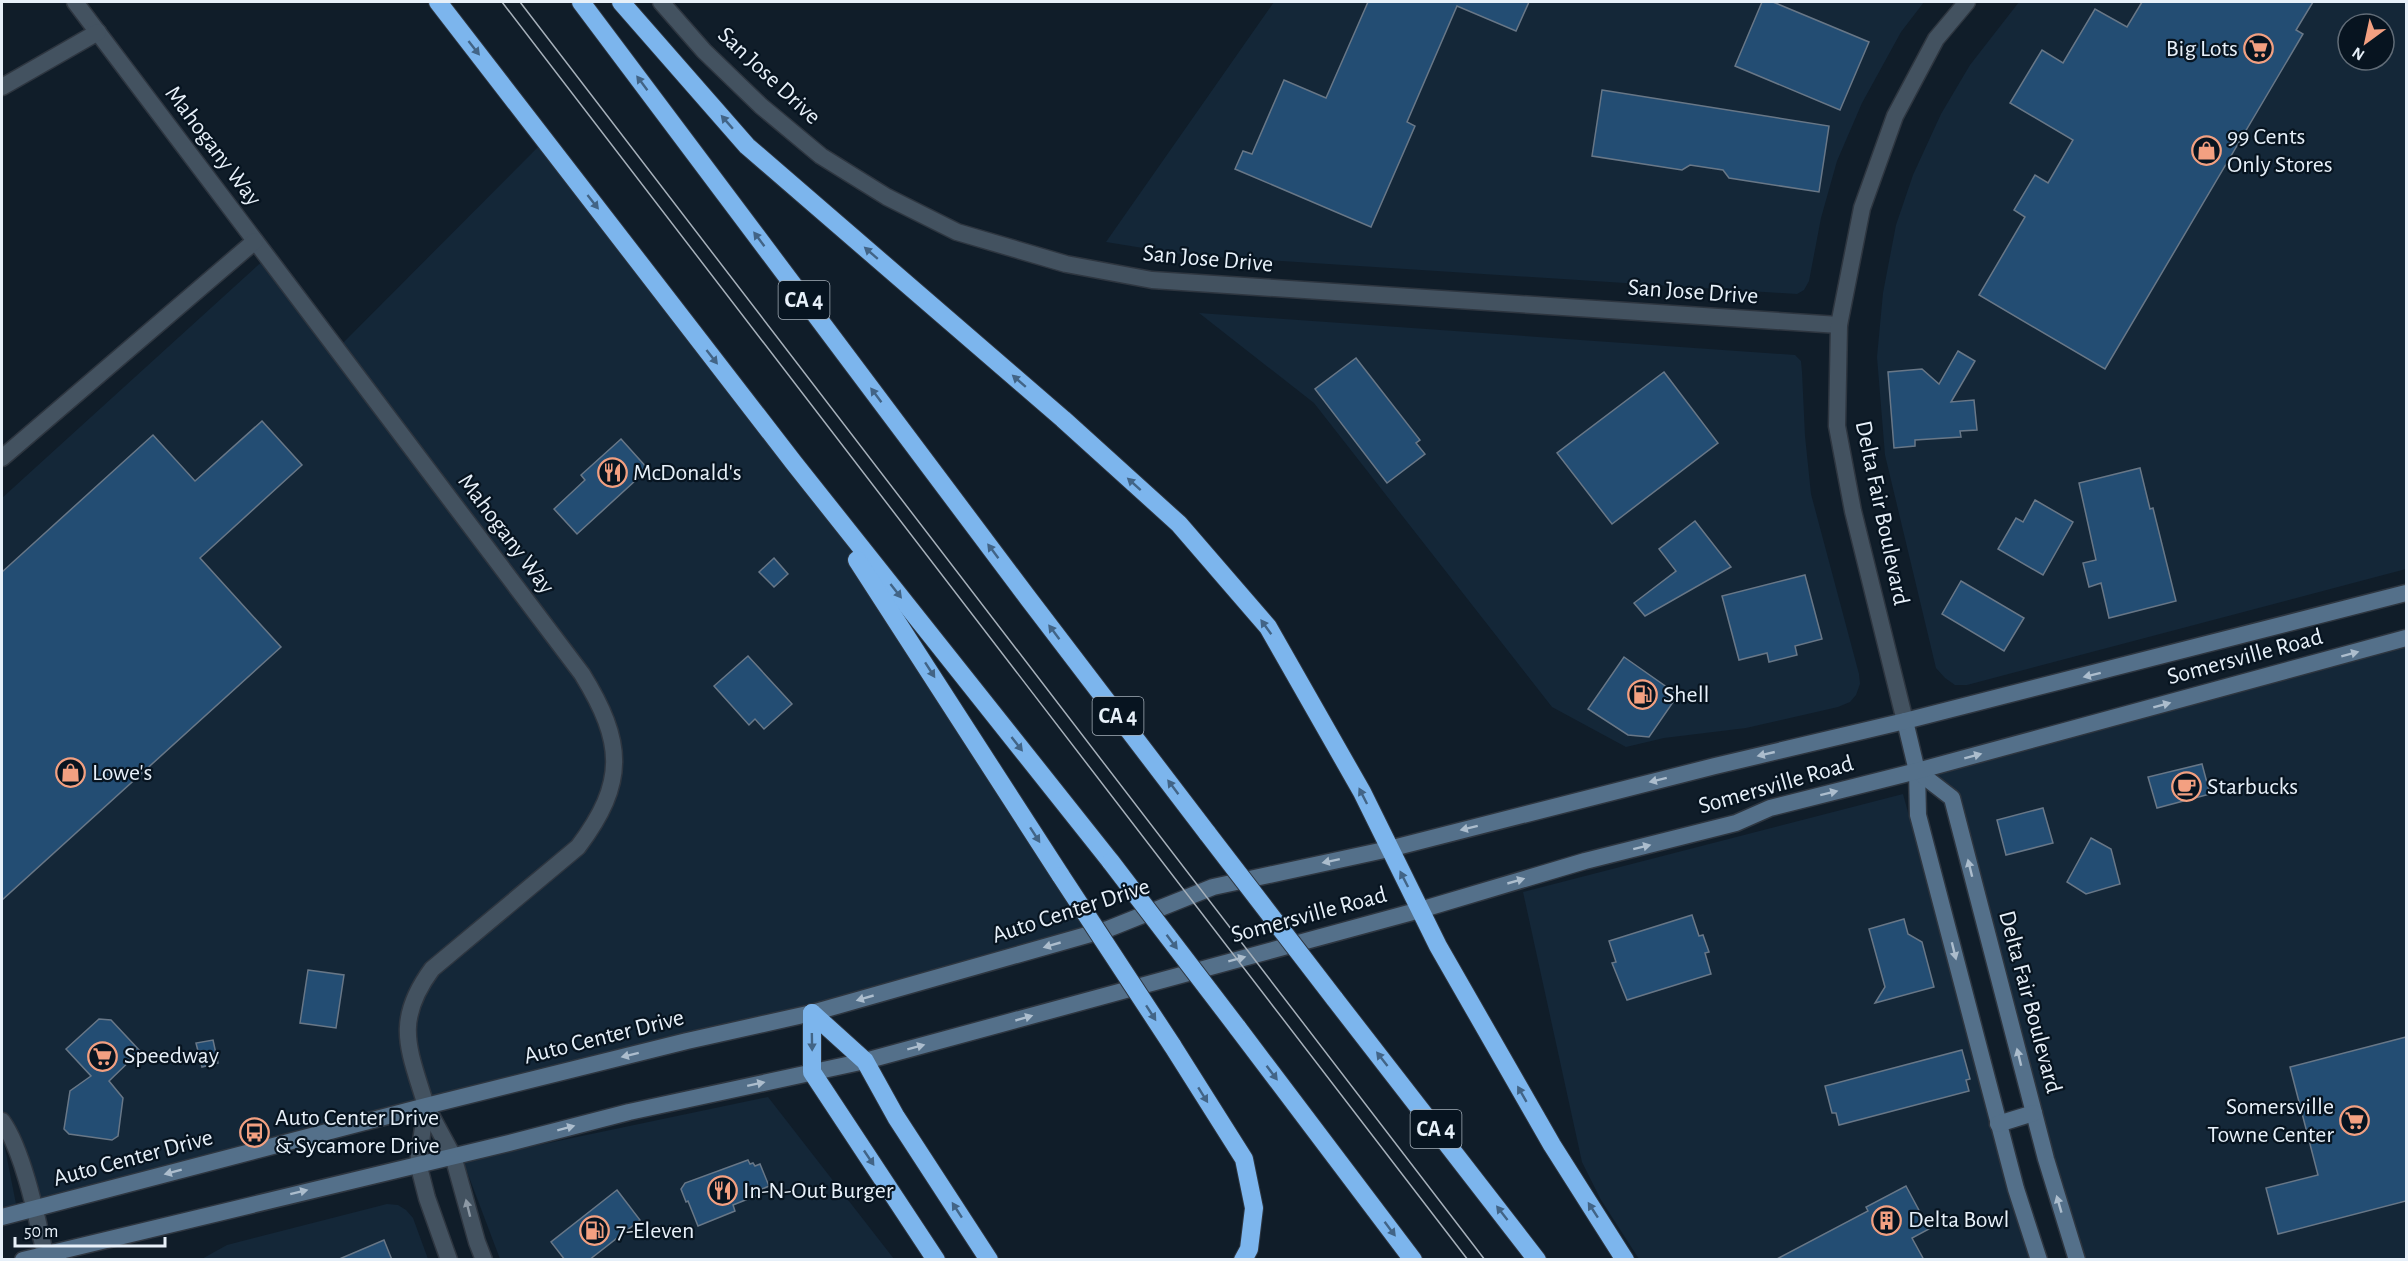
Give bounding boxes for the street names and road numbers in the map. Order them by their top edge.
street label: San Jose Drive [713,23,825,129]
street label: Mahogany Way [160,81,266,211]
street label: San Jose Drive [1142,241,1274,277]
street label: San Jose Drive [1627,275,1759,309]
road number: CA 4 [778,281,830,319]
street label: Delta Fair Boulevard [1851,419,1913,607]
street label: Mahogany Way [453,469,559,599]
street label: Somersville Road [2165,625,2325,689]
road number: CA 4 [1092,697,1144,735]
street label: Somersville Road [1696,751,1856,819]
street label: Auto Center Drive [989,874,1153,948]
street label: Somersville Road [1229,883,1389,947]
street label: Delta Fair Boulevard [1994,908,2066,1096]
street label: Auto Center Drive [521,1005,687,1069]
road number: CA 4 [1410,1110,1462,1148]
street label: Auto Center Drive [51,1125,215,1191]

